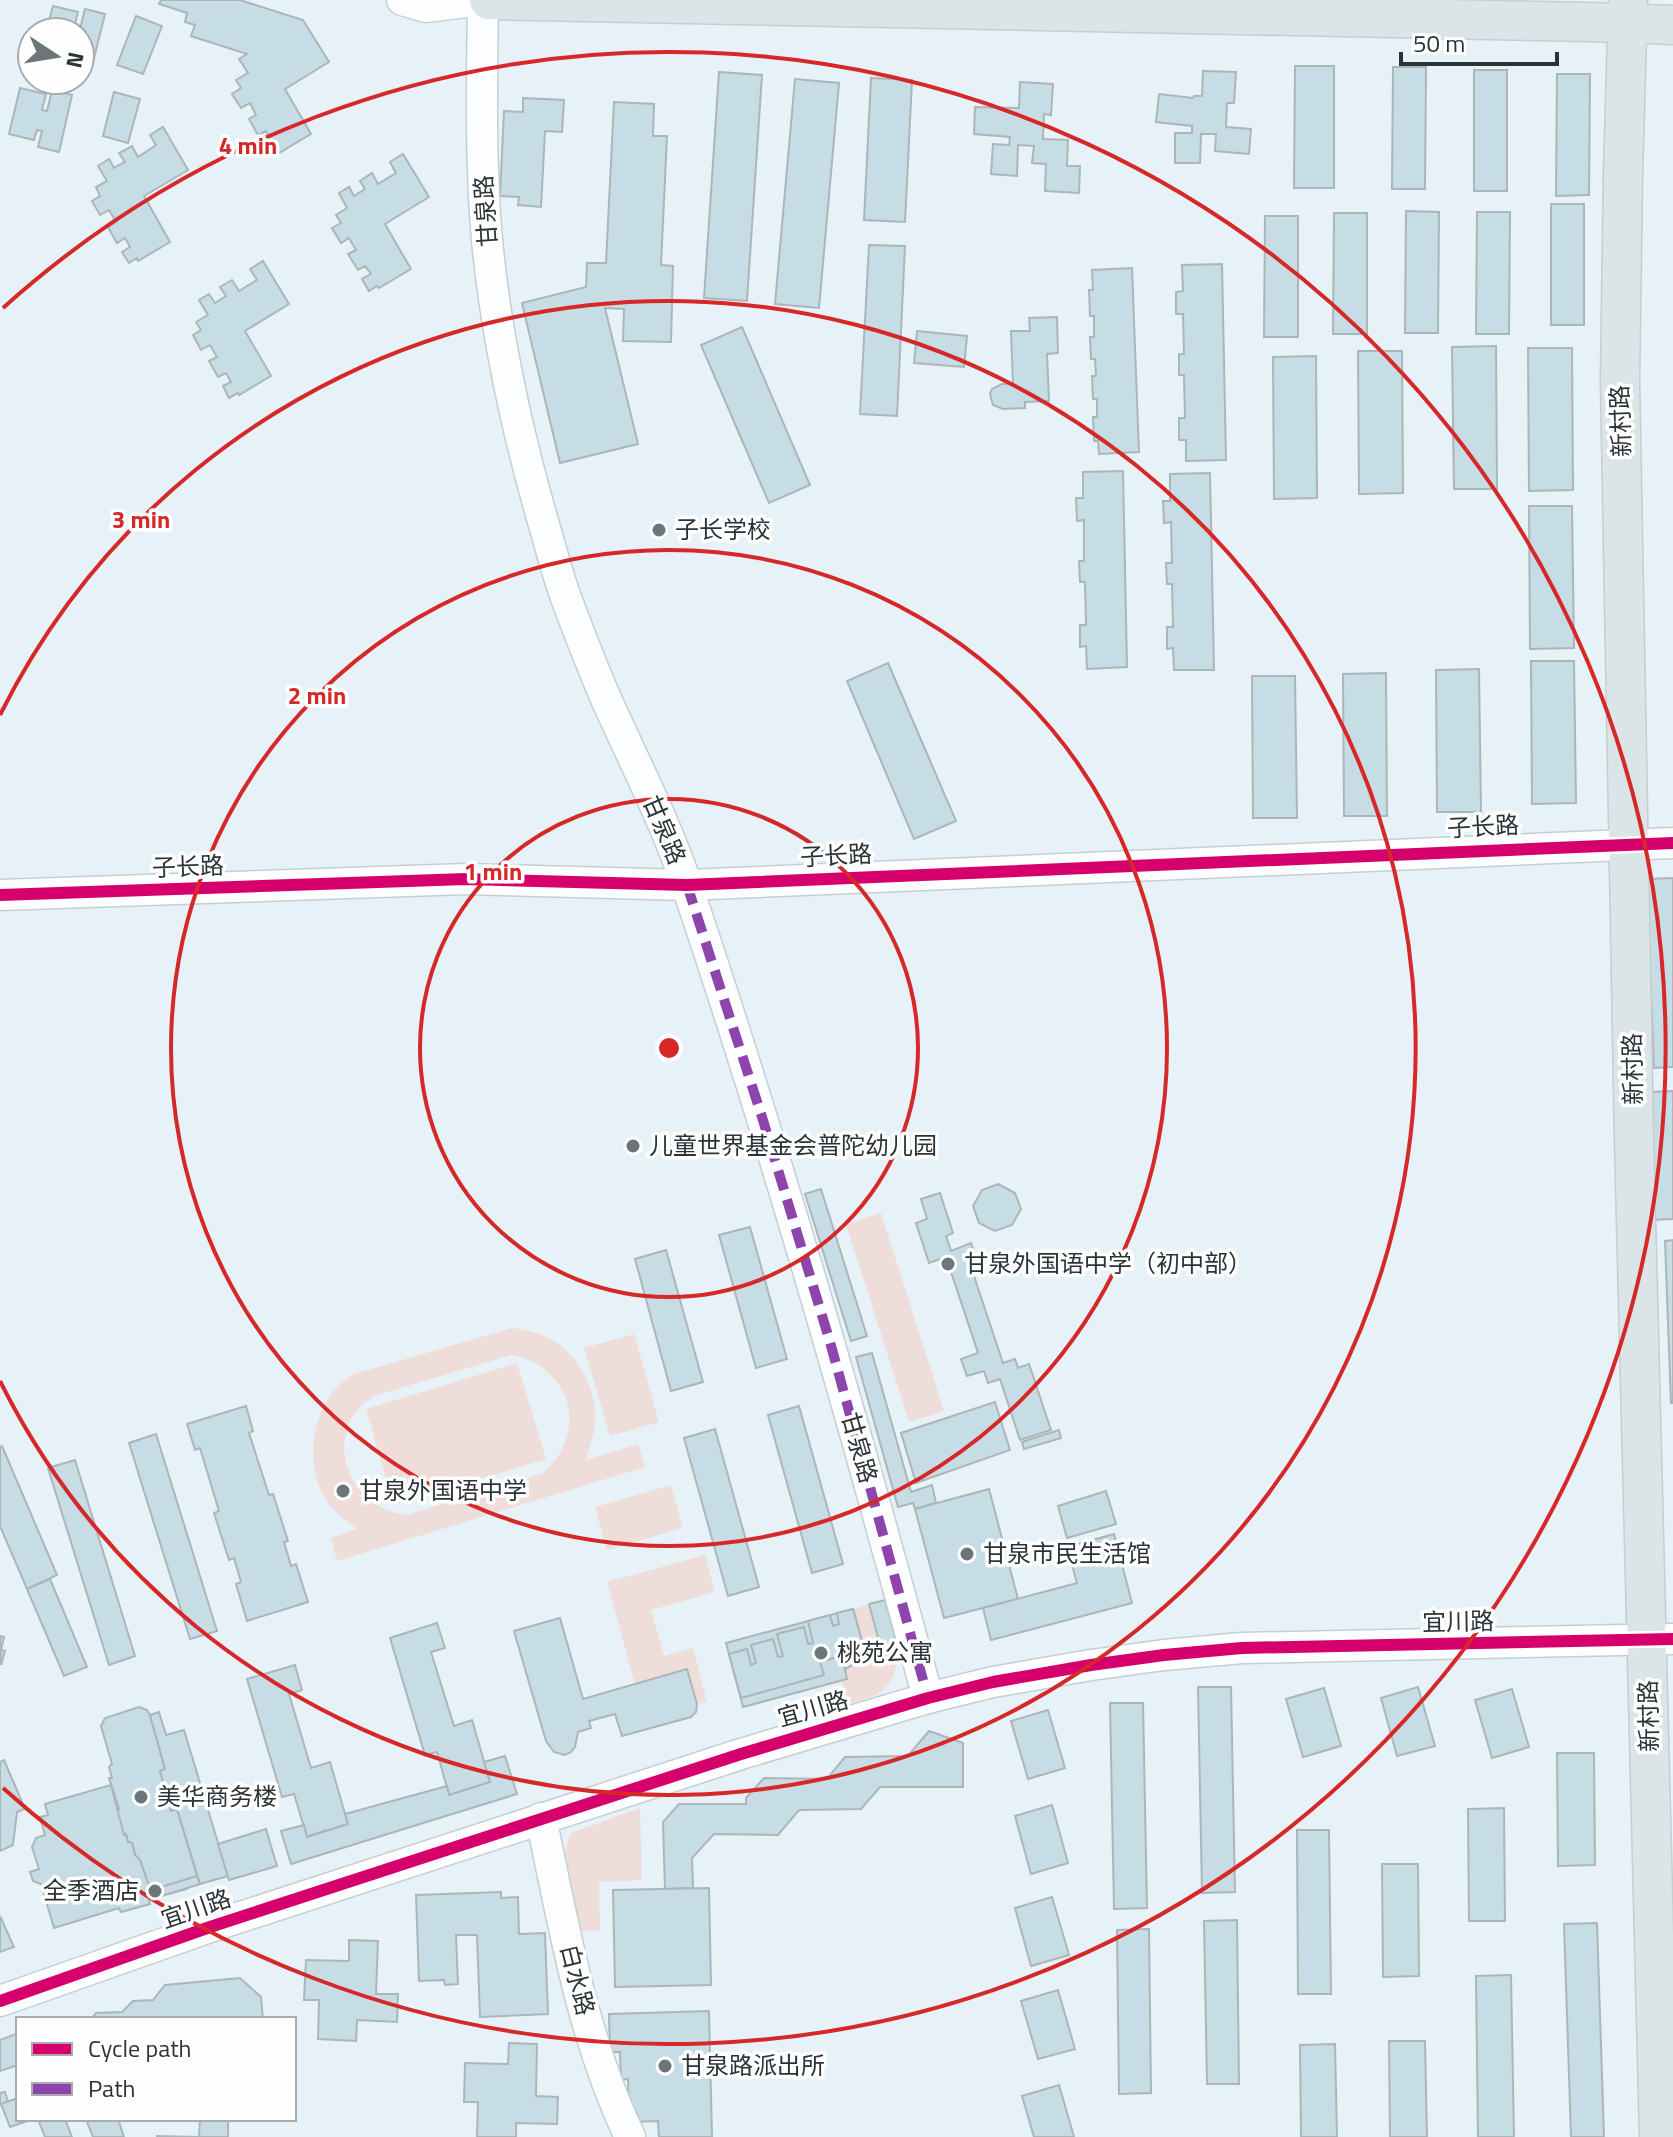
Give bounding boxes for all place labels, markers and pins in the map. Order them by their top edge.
place label: 子长学校 [675,511,771,547]
marker: 子长学校 [650,521,668,539]
centre of rings [655,1034,683,1062]
place label: 儿童世界基金会普陀幼儿园 [649,1127,937,1163]
marker: 儿童世界基金会普陀幼儿园 [624,1137,642,1155]
place label: 甘泉外国语中学（初中部） [964,1245,1252,1281]
marker: 甘泉外国语中学（初中部） [939,1255,957,1273]
place label: 甘泉外国语中学 [359,1472,527,1508]
marker: 甘泉外国语中学 [334,1482,352,1500]
place label: 甘泉市民生活馆 [983,1535,1151,1571]
marker: 甘泉市民生活馆 [958,1545,976,1563]
place label: 桃苑公寓 [837,1634,933,1670]
marker: 桃苑公寓 [812,1644,830,1662]
place label: 美华商务楼 [157,1778,277,1814]
marker: 美华商务楼 [132,1788,150,1806]
place label: 全季酒店 [43,1872,139,1908]
marker: 全季酒店 [146,1882,164,1900]
place label: 甘泉路派出所 [681,2047,825,2083]
marker: 甘泉路派出所 [656,2057,674,2075]

